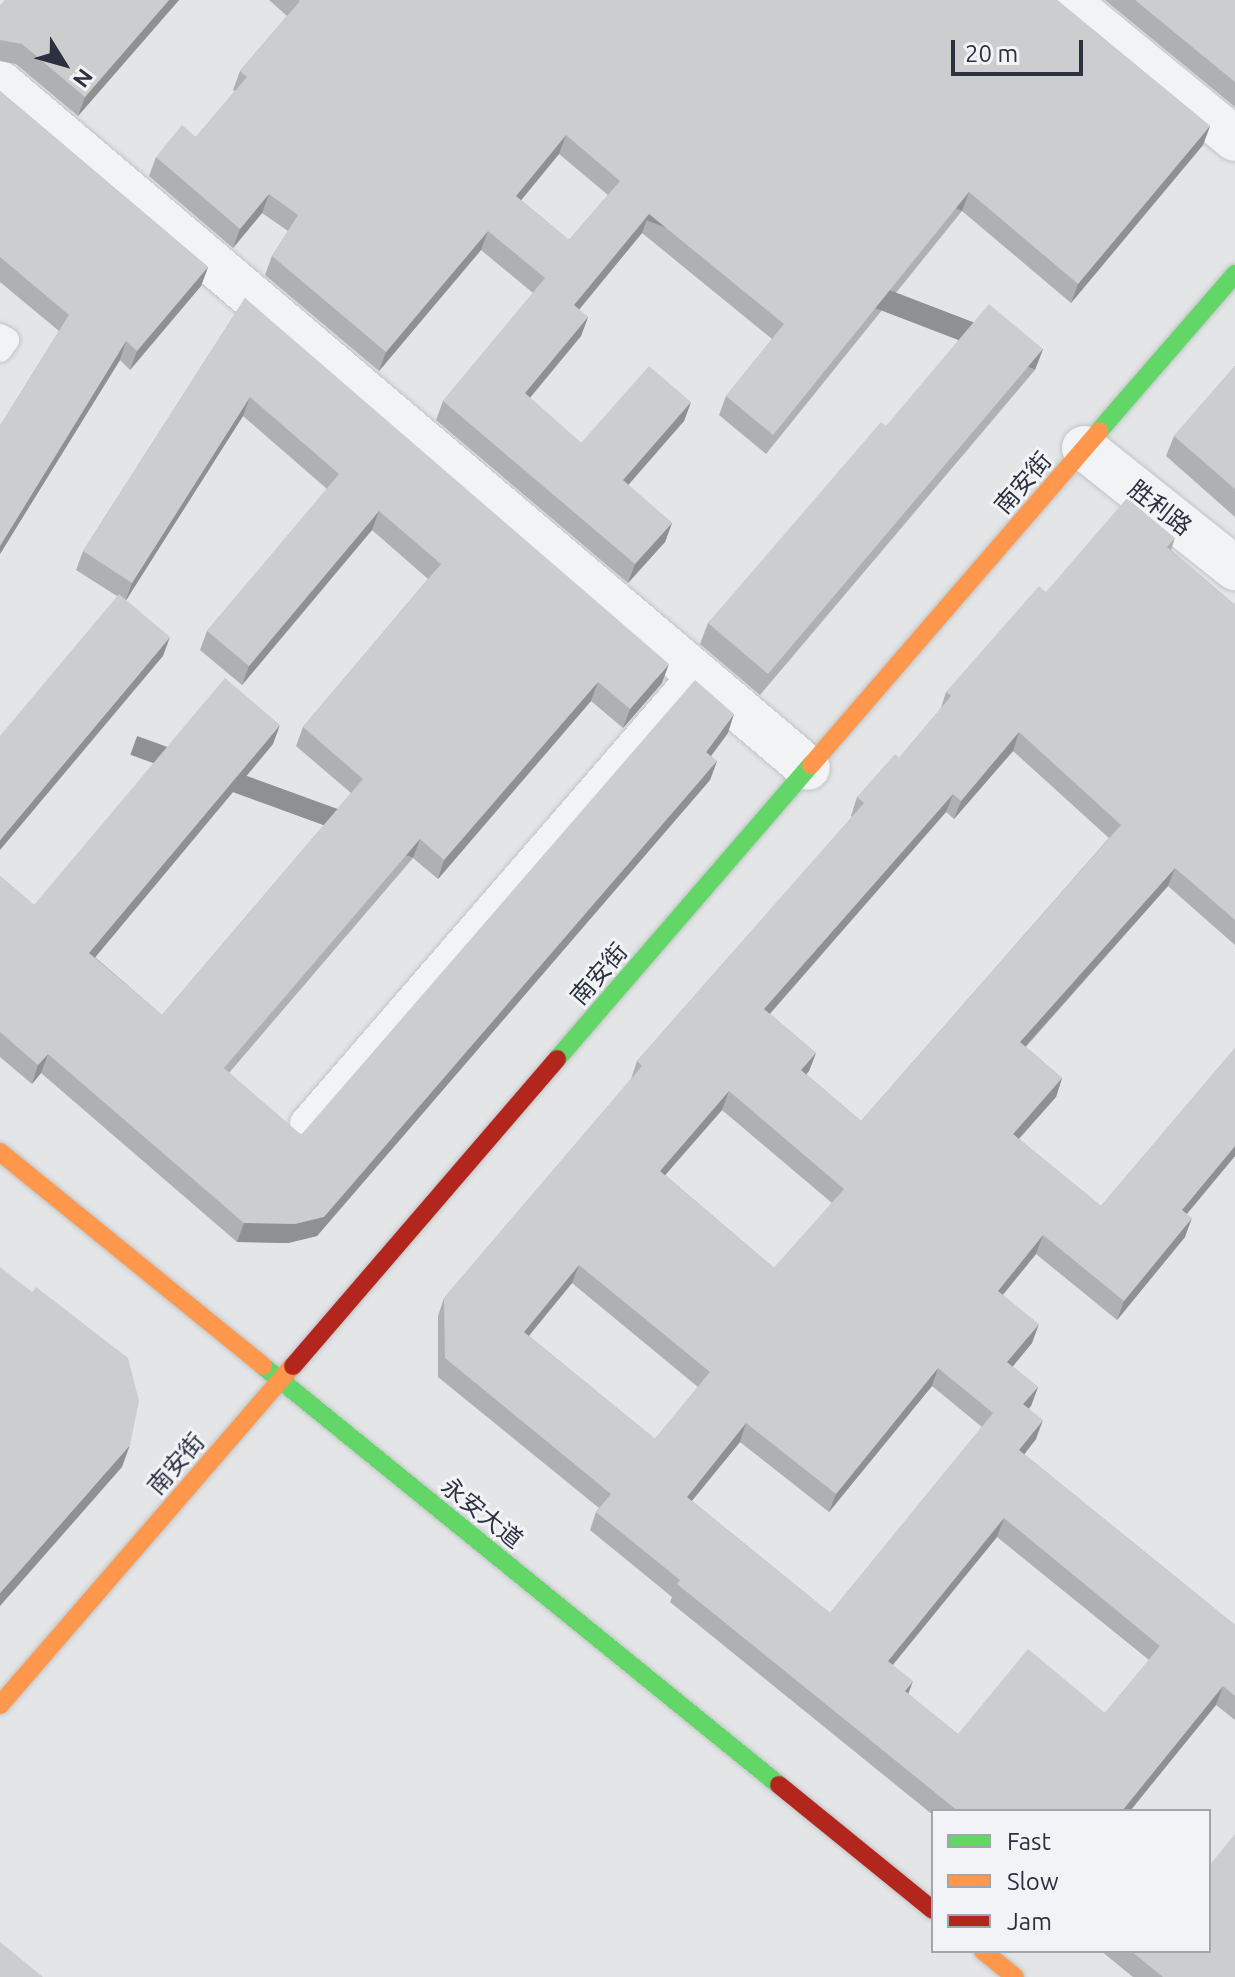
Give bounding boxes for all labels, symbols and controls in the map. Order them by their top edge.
north arrow [24,24,104,104]
scale bar [955,24,1087,74]
text: 20 m [965,40,1018,67]
text: N [69,65,98,93]
street label: 南安街 [989,446,1057,520]
street label: 胜利路 [1123,474,1197,542]
street label: 南安街 [565,937,633,1011]
street label: 南安街 [142,1427,210,1501]
street label: 永安大道 [436,1472,528,1554]
legend [931,1809,1211,1953]
text: Fast [1007,1828,1051,1855]
text: Slow [1007,1868,1059,1895]
text: Jam [1007,1908,1052,1935]

